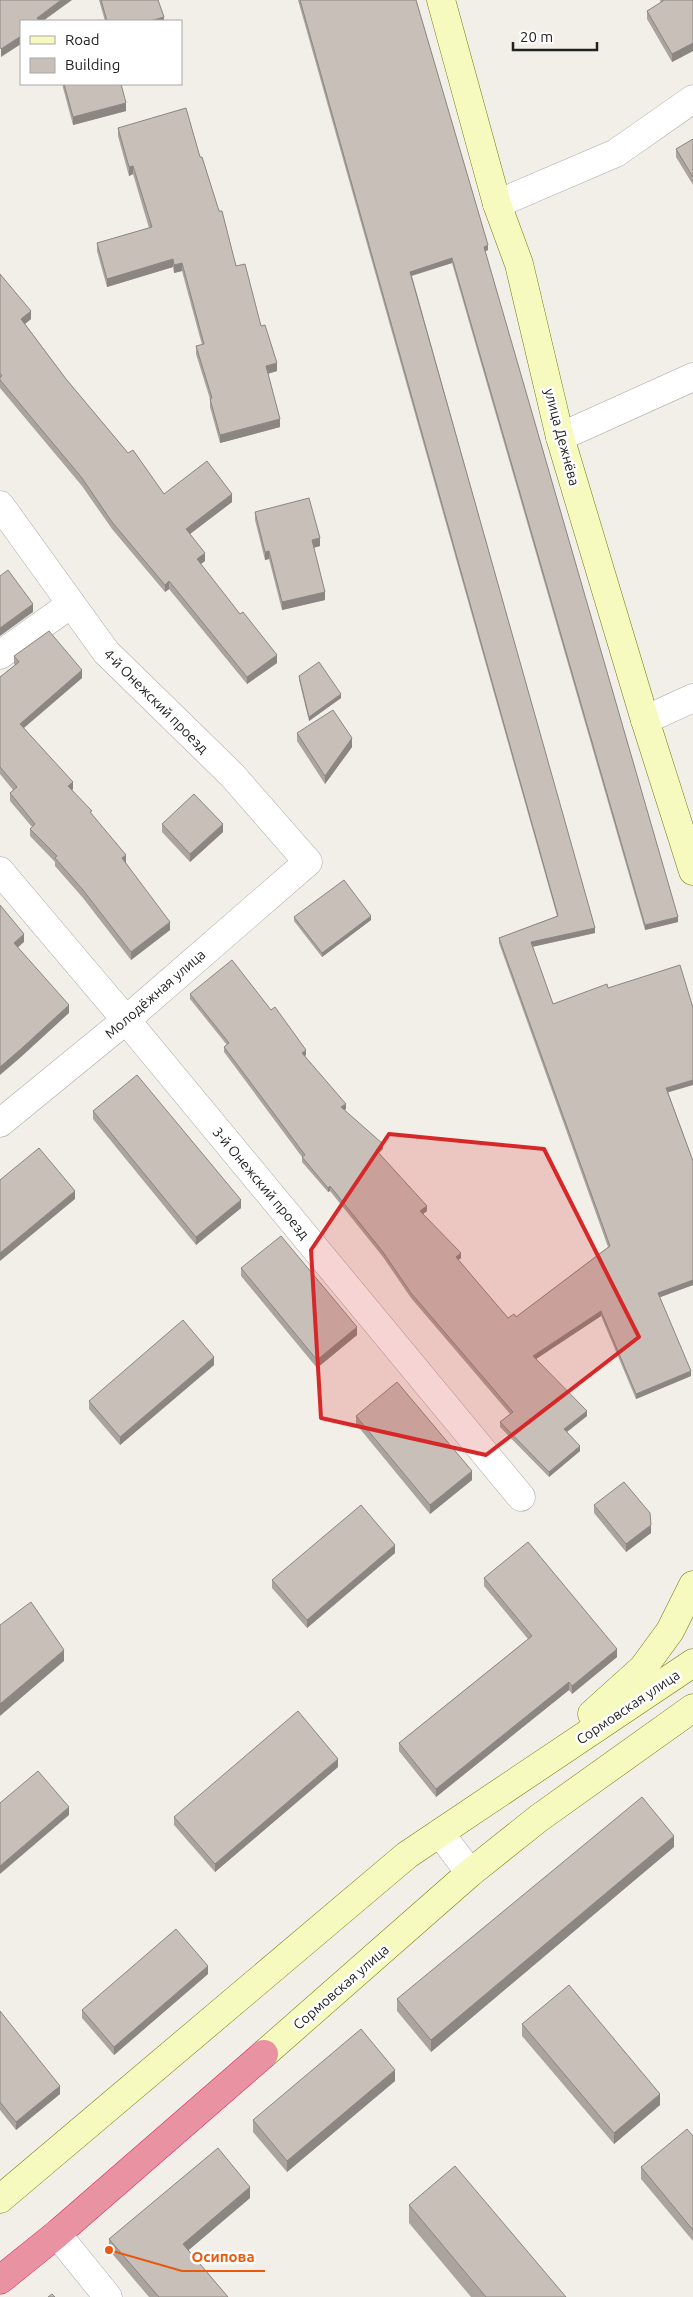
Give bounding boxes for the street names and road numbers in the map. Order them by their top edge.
street label: улица Дежнёва [541,387,583,487]
street label: 4-й Онежский проезд [101,646,211,756]
street label: Молодёжная улица [102,946,208,1042]
street label: 3-й Онежский проезд [210,1124,312,1242]
street label: Сормовская улица [573,1667,683,1747]
street label: Сормовская улица [290,1941,392,2033]

